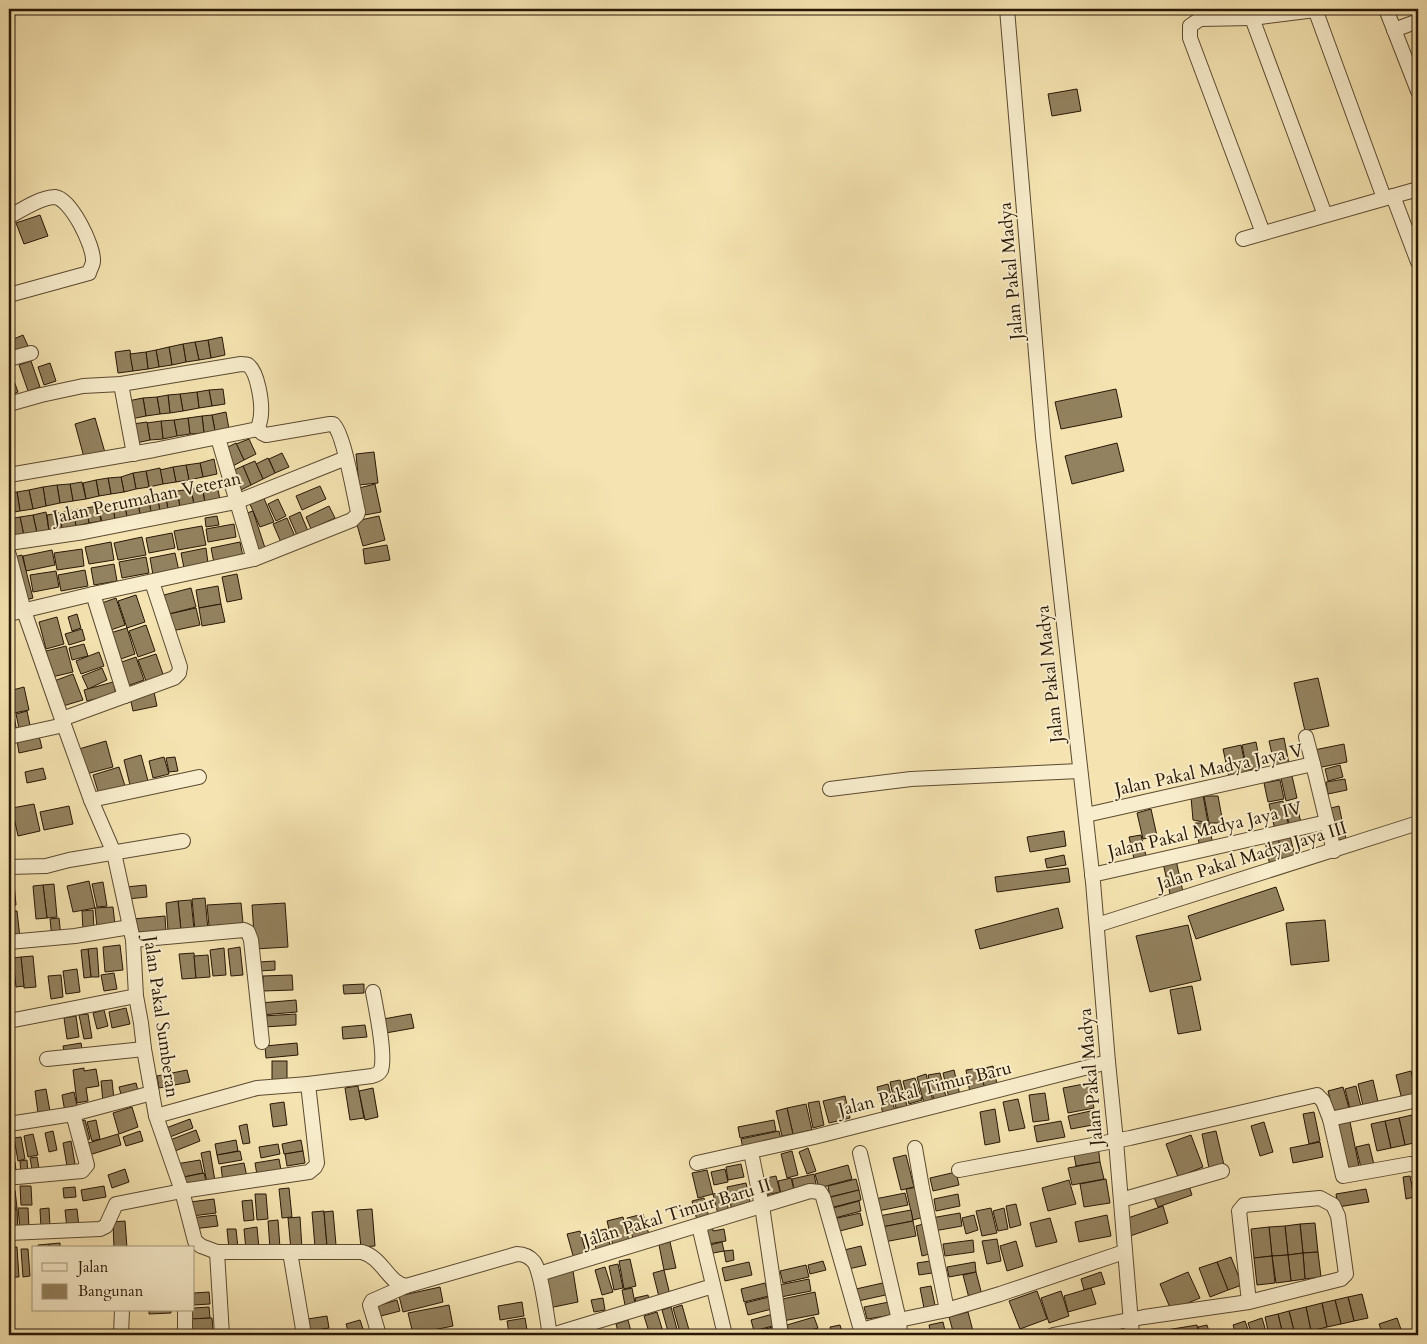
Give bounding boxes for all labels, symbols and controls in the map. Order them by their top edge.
street label: Jalan Pakal Madya [993,201,1030,344]
street label: Jalan Perumahan Veteran [48,466,244,531]
street label: Jalan Pakal Madya [1030,604,1070,747]
street label: Jalan Pakal Madya Jaya V [1109,738,1306,803]
street label: Jalan Pakal Madya Jaya IV [1103,795,1305,865]
street label: Jalan Pakal Madya Jaya III [1151,815,1350,898]
street label: Jalan Pakal Sumberan [137,932,185,1100]
street label: Jalan Pakal Madya [1073,1007,1110,1150]
street label: Jalan Pakal Timur Baru [833,1055,1014,1123]
street label: Jalan Pakal Timur Baru II [577,1173,774,1254]
legend [32,1246,195,1312]
text: Jalan [76,1257,109,1277]
text: Bangunan [78,1281,144,1301]

